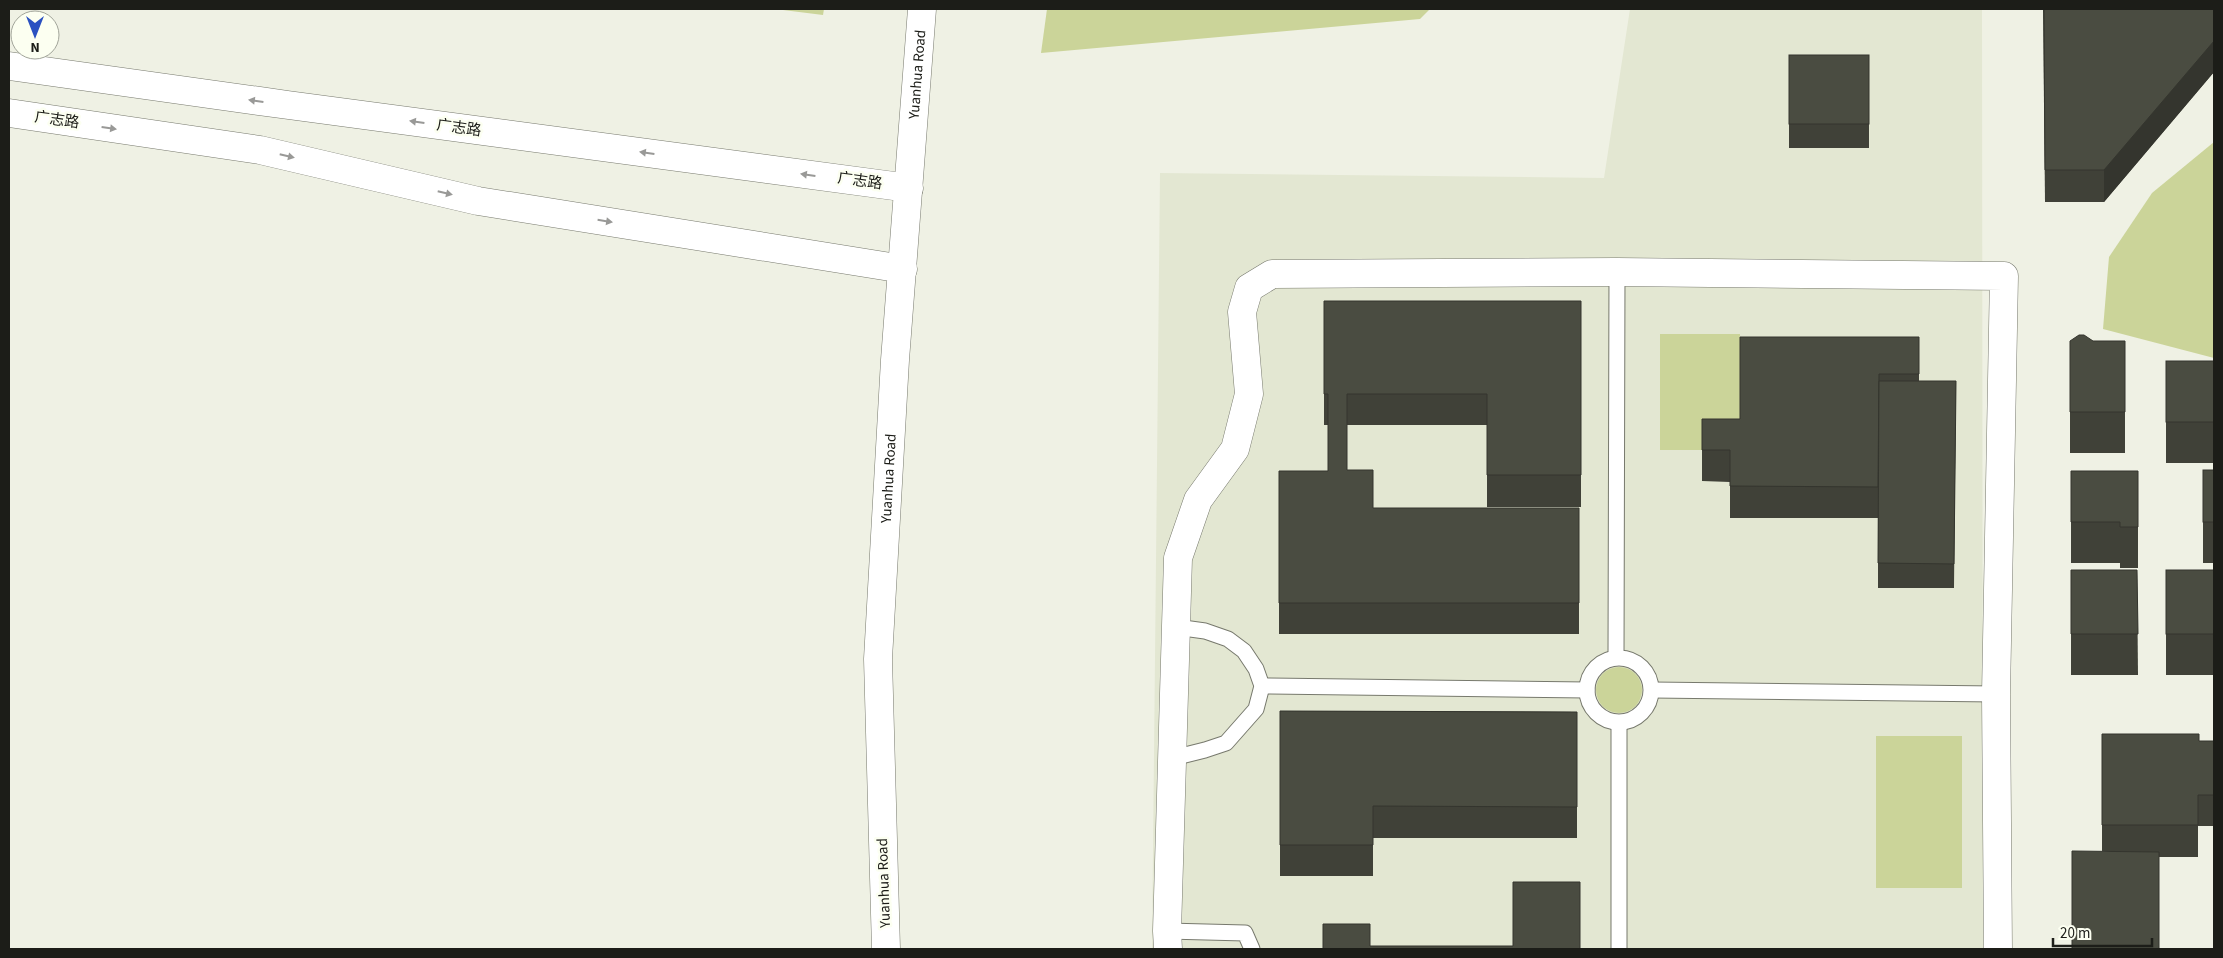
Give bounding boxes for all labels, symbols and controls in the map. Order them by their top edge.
north arrow [10,10,60,60]
street label: Yuanhua Road [903,29,931,121]
text: N [30,37,40,57]
one-way arrow [247,96,263,104]
street label: 广志路 [33,106,81,134]
street label: 广志路 [435,114,483,142]
one-way arrow [408,118,424,126]
one-way arrow [101,124,117,132]
one-way arrow [639,149,655,157]
one-way arrow [279,152,294,160]
street label: 广志路 [836,167,884,195]
one-way arrow [800,170,816,178]
one-way arrow [437,189,452,197]
one-way arrow [597,217,613,225]
street label: Yuanhua Road [875,433,901,525]
street label: Yuanhua Road [872,838,896,929]
scale bar [2053,916,2152,948]
text: 20 m [2060,923,2090,944]

